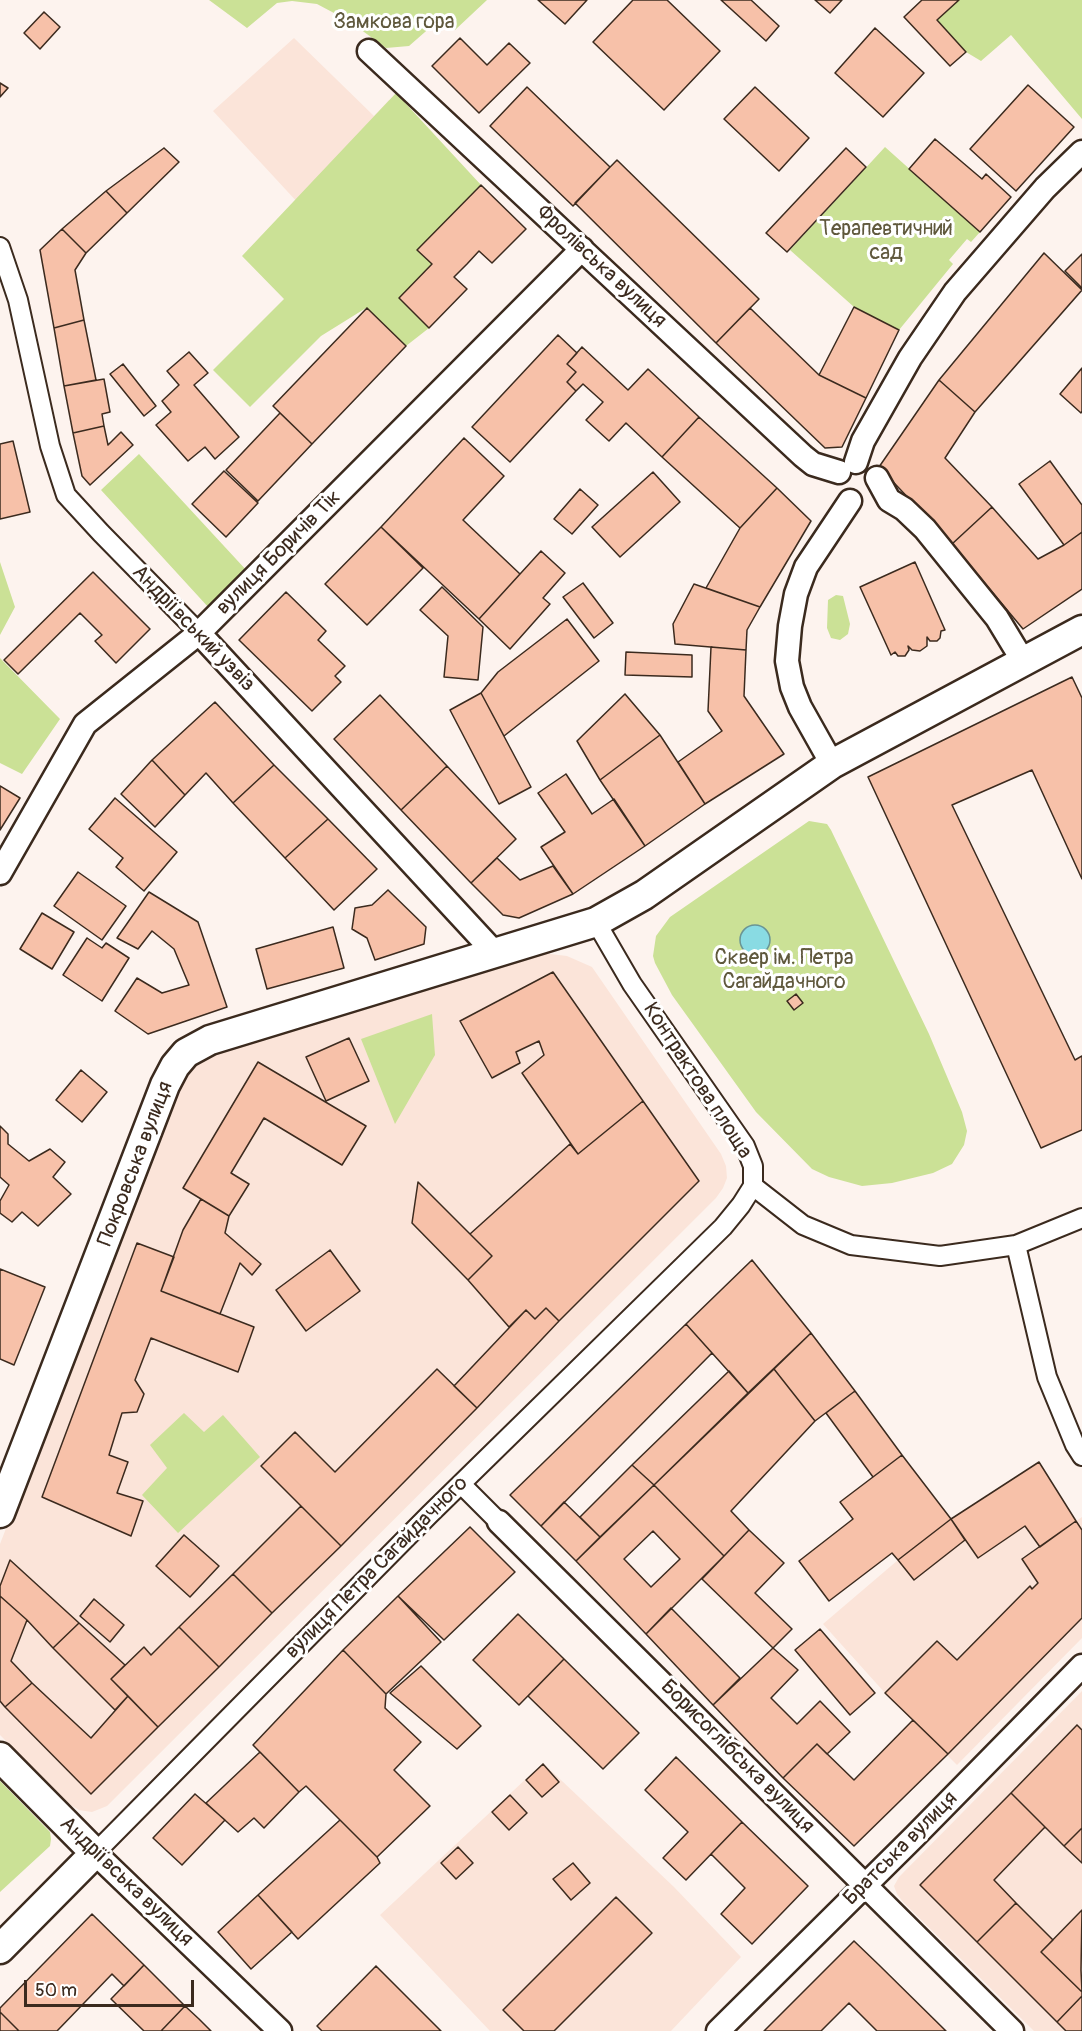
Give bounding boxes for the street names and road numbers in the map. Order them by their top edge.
street label: Фролівська вулиця [531,200,671,334]
street label: вулиця Боричів Тік [211,485,347,621]
street label: Андріївський узвіз [126,560,260,698]
street label: Контрактова площа [637,998,757,1164]
street label: Покровська вулиця [93,1078,179,1250]
street label: вулиця Петра Сагайдачного [280,1471,474,1665]
street label: Борисоглібська вулиця [655,1675,819,1839]
street label: Братська вулиця [839,1787,963,1911]
street label: Андріївська вулиця [54,1812,198,1952]

